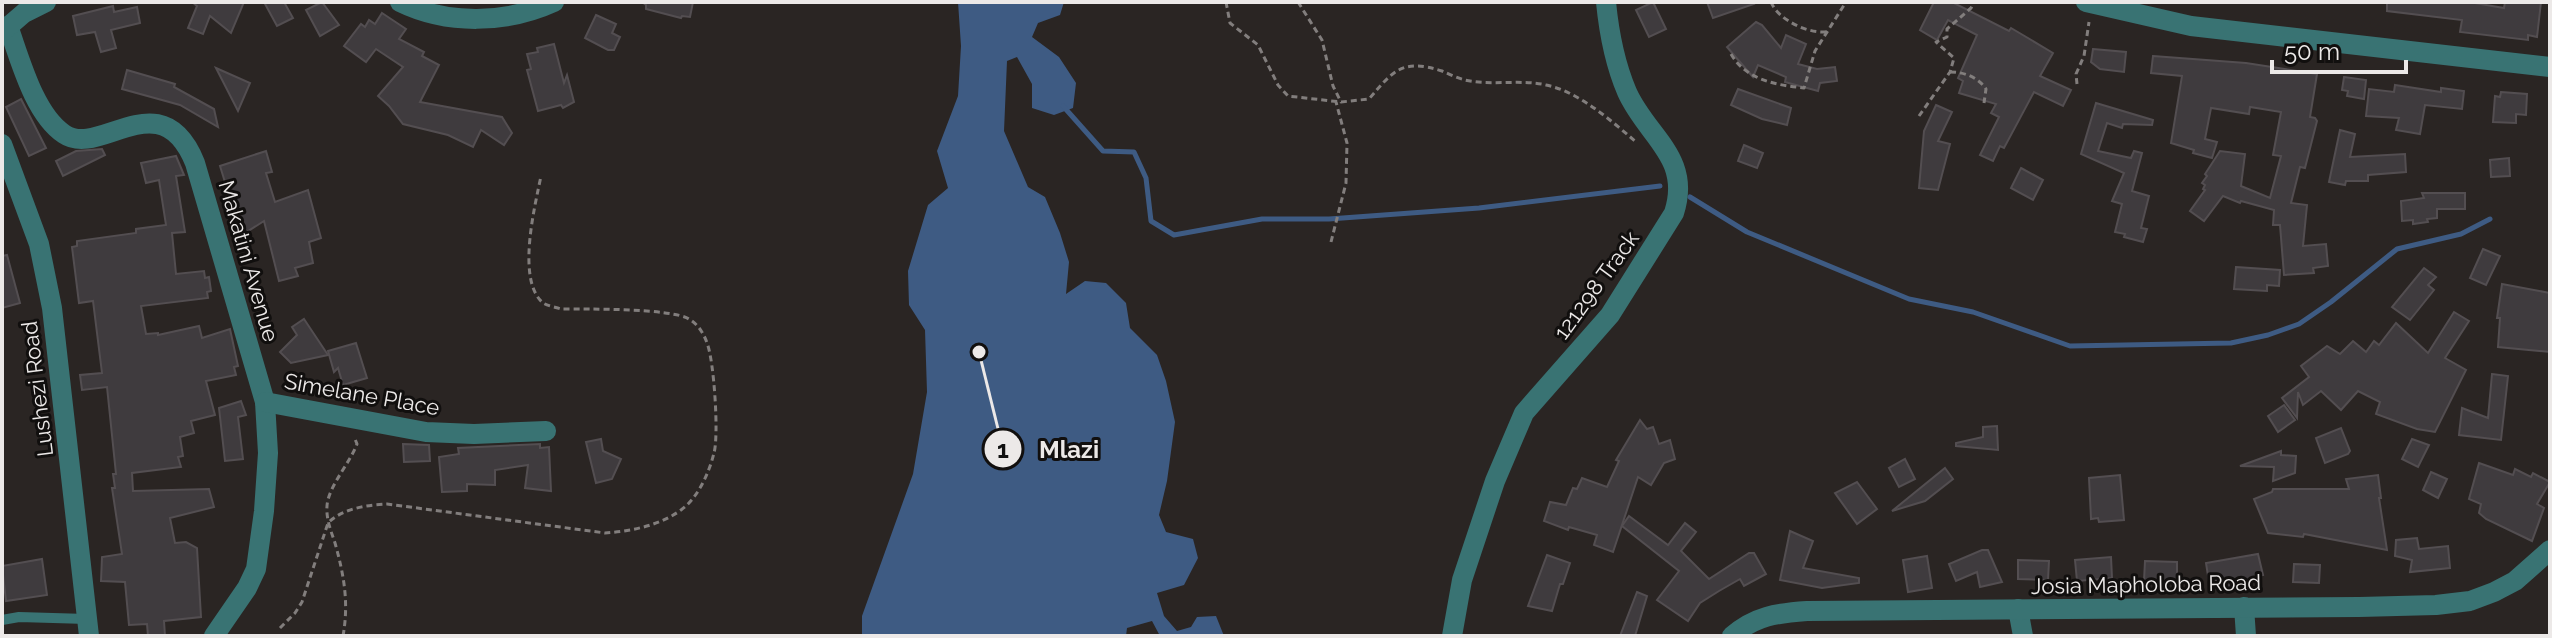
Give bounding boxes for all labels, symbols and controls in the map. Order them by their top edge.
scale bar [2272,24,2406,74]
text: 50 m [2284,37,2340,66]
street label: Makatini Avenue [214,177,284,345]
street label: 121298 Track [1548,226,1644,344]
street label: Lushezi Road [16,320,58,458]
street label: Simelane Place [282,368,442,420]
callout: Mlazi [983,425,1115,473]
text: 1 [997,435,1009,464]
text: Mlazi [1039,435,1099,464]
street label: Josia Mapholoba Road [2031,569,2261,599]

